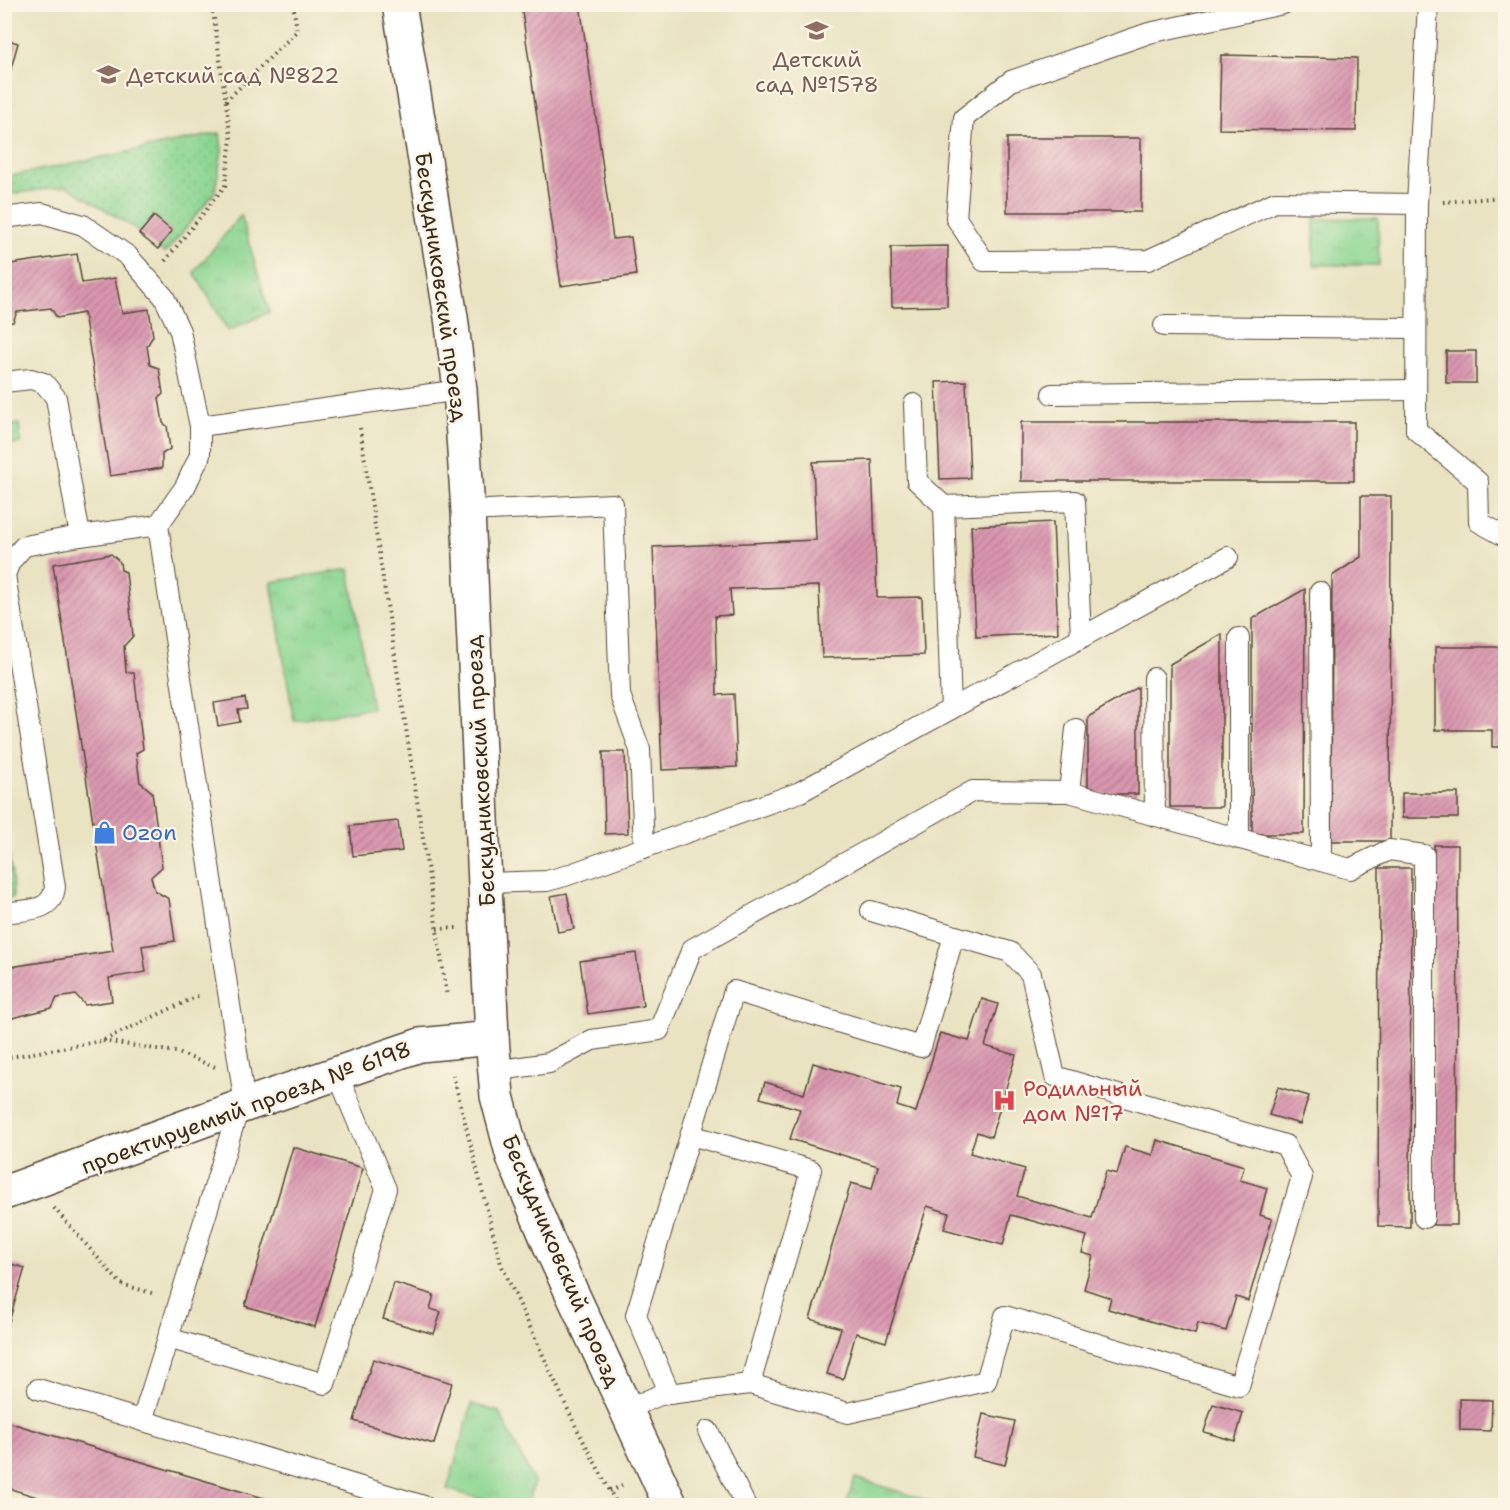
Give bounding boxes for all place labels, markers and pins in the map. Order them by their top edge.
school or university icon: Детский сад №1578 [804,17,830,43]
place label: Детский сад №1578 [755,45,879,99]
place label: Детский сад №822 [126,61,339,90]
school or university icon: Детский сад №822 [95,62,121,88]
place label: Ozon [122,818,177,847]
shop icon: Ozon [91,819,117,845]
place label: Родильный дом №17 [1023,1074,1142,1128]
hospital icon: Родильный дом №17 [992,1088,1018,1114]

